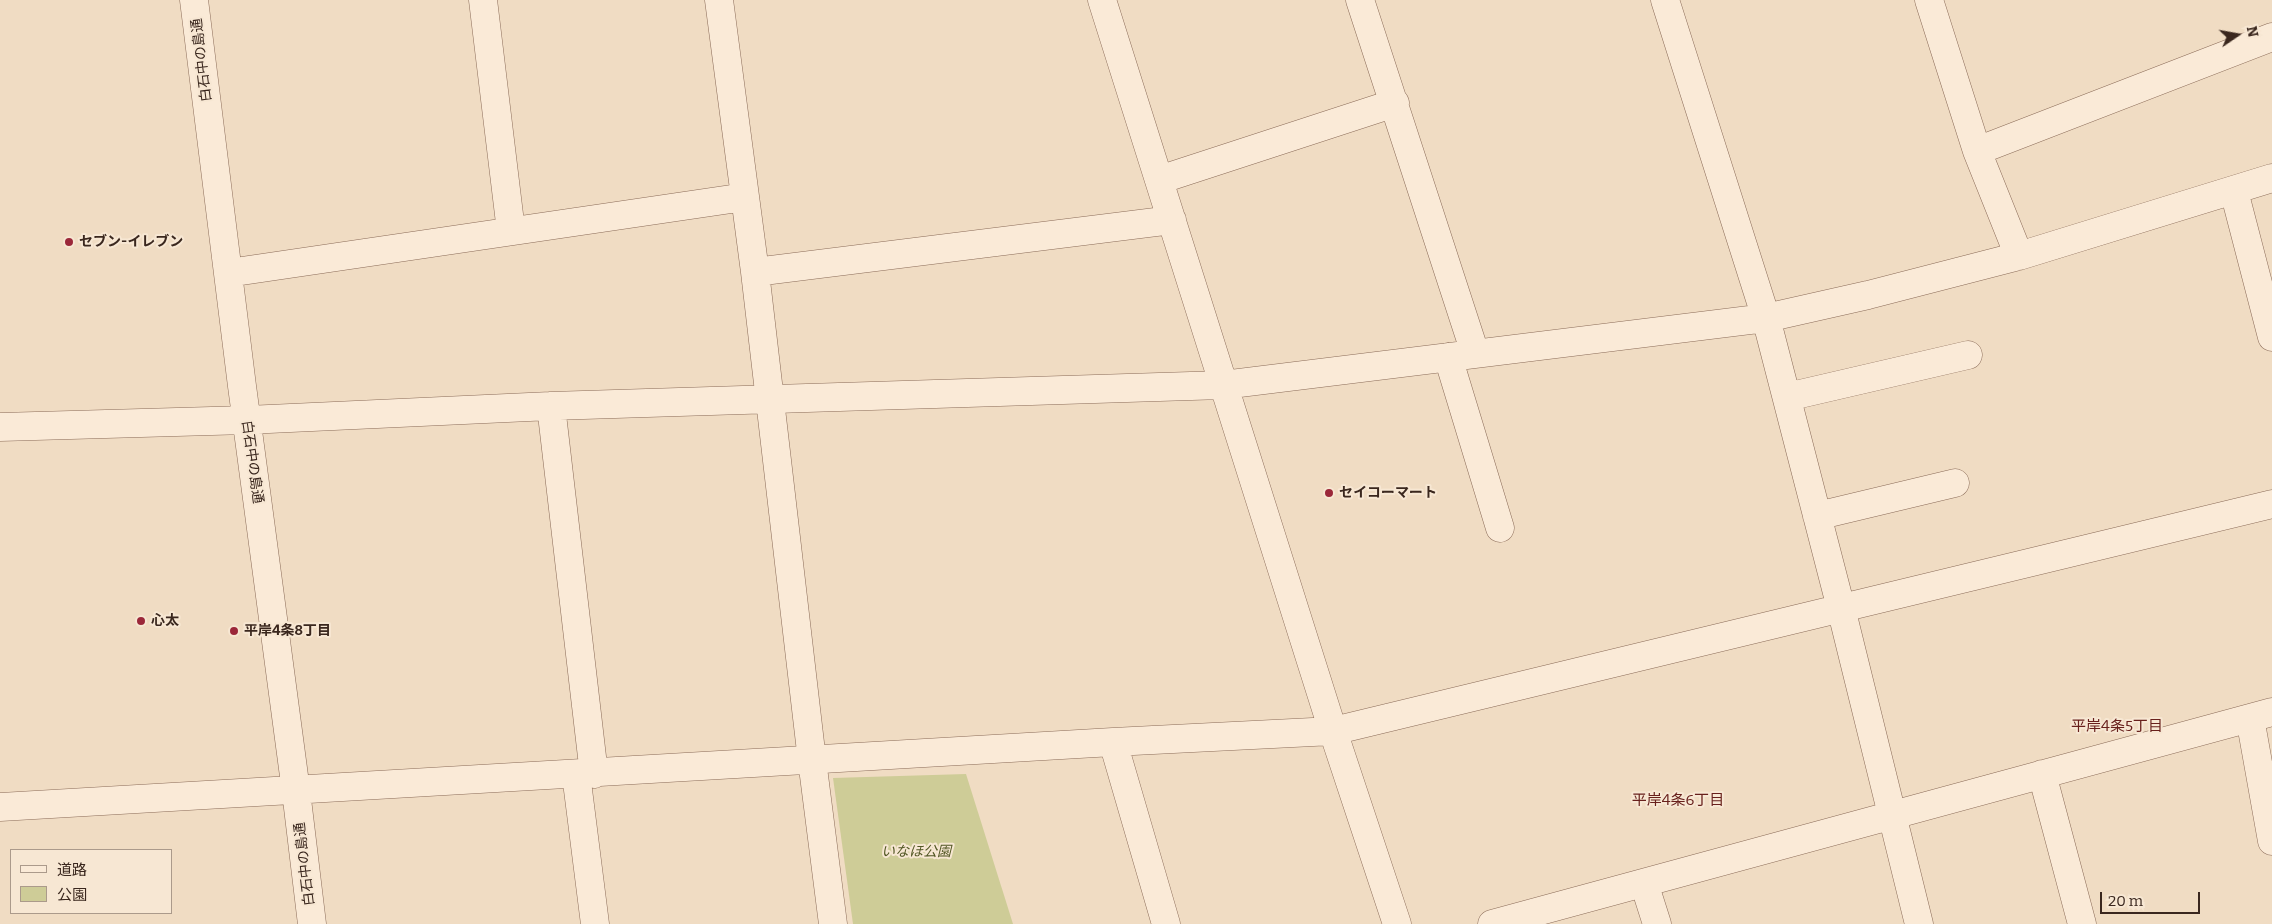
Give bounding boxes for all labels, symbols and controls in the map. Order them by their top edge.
north arrow [2212,10,2262,60]
street label: 白石中の島通 [189,17,215,103]
text: N [2243,25,2262,39]
place label: セブン-イレブン [79,234,183,250]
marker: セブン-イレブン [63,236,75,248]
street label: 白石中の島通 [238,419,266,505]
place label: セイコーマート [1339,485,1437,501]
marker: セイコーマート [1323,487,1335,499]
place label: 心太 [151,613,179,629]
marker: 心太 [135,615,147,627]
place label: 平岸4条8丁目 [244,623,331,639]
marker: 平岸4条8丁目 [228,625,240,637]
district label: 平岸4条5丁目 [2071,718,2163,736]
district label: 平岸4条6丁目 [1632,792,1724,810]
street label: 白石中の島通 [292,821,318,907]
park label: いなほ公園 [881,844,951,860]
legend [10,849,172,914]
text: 道路 [57,861,87,879]
scale bar [2102,882,2202,914]
text: 公園 [57,886,87,904]
text: 20 m [2108,892,2143,910]

